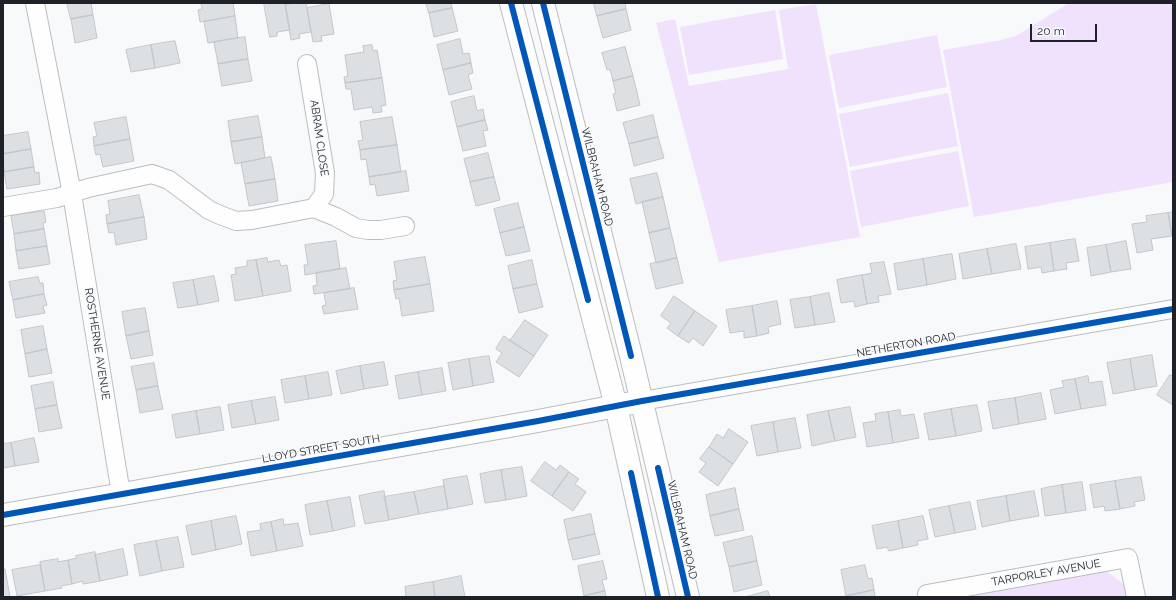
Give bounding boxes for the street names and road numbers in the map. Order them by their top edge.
street label: ABRAM CLOSE [307,99,331,177]
street label: WILBRAHAM ROAD [578,126,616,228]
street label: ROSTHERNE AVENUE [82,287,112,401]
street label: NETHERTON ROAD [855,330,957,360]
street label: LLOYD STREET SOUTH [261,432,381,466]
street label: WILBRAHAM ROAD [664,479,700,581]
street label: TARPORLEY AVENUE [990,557,1102,589]

